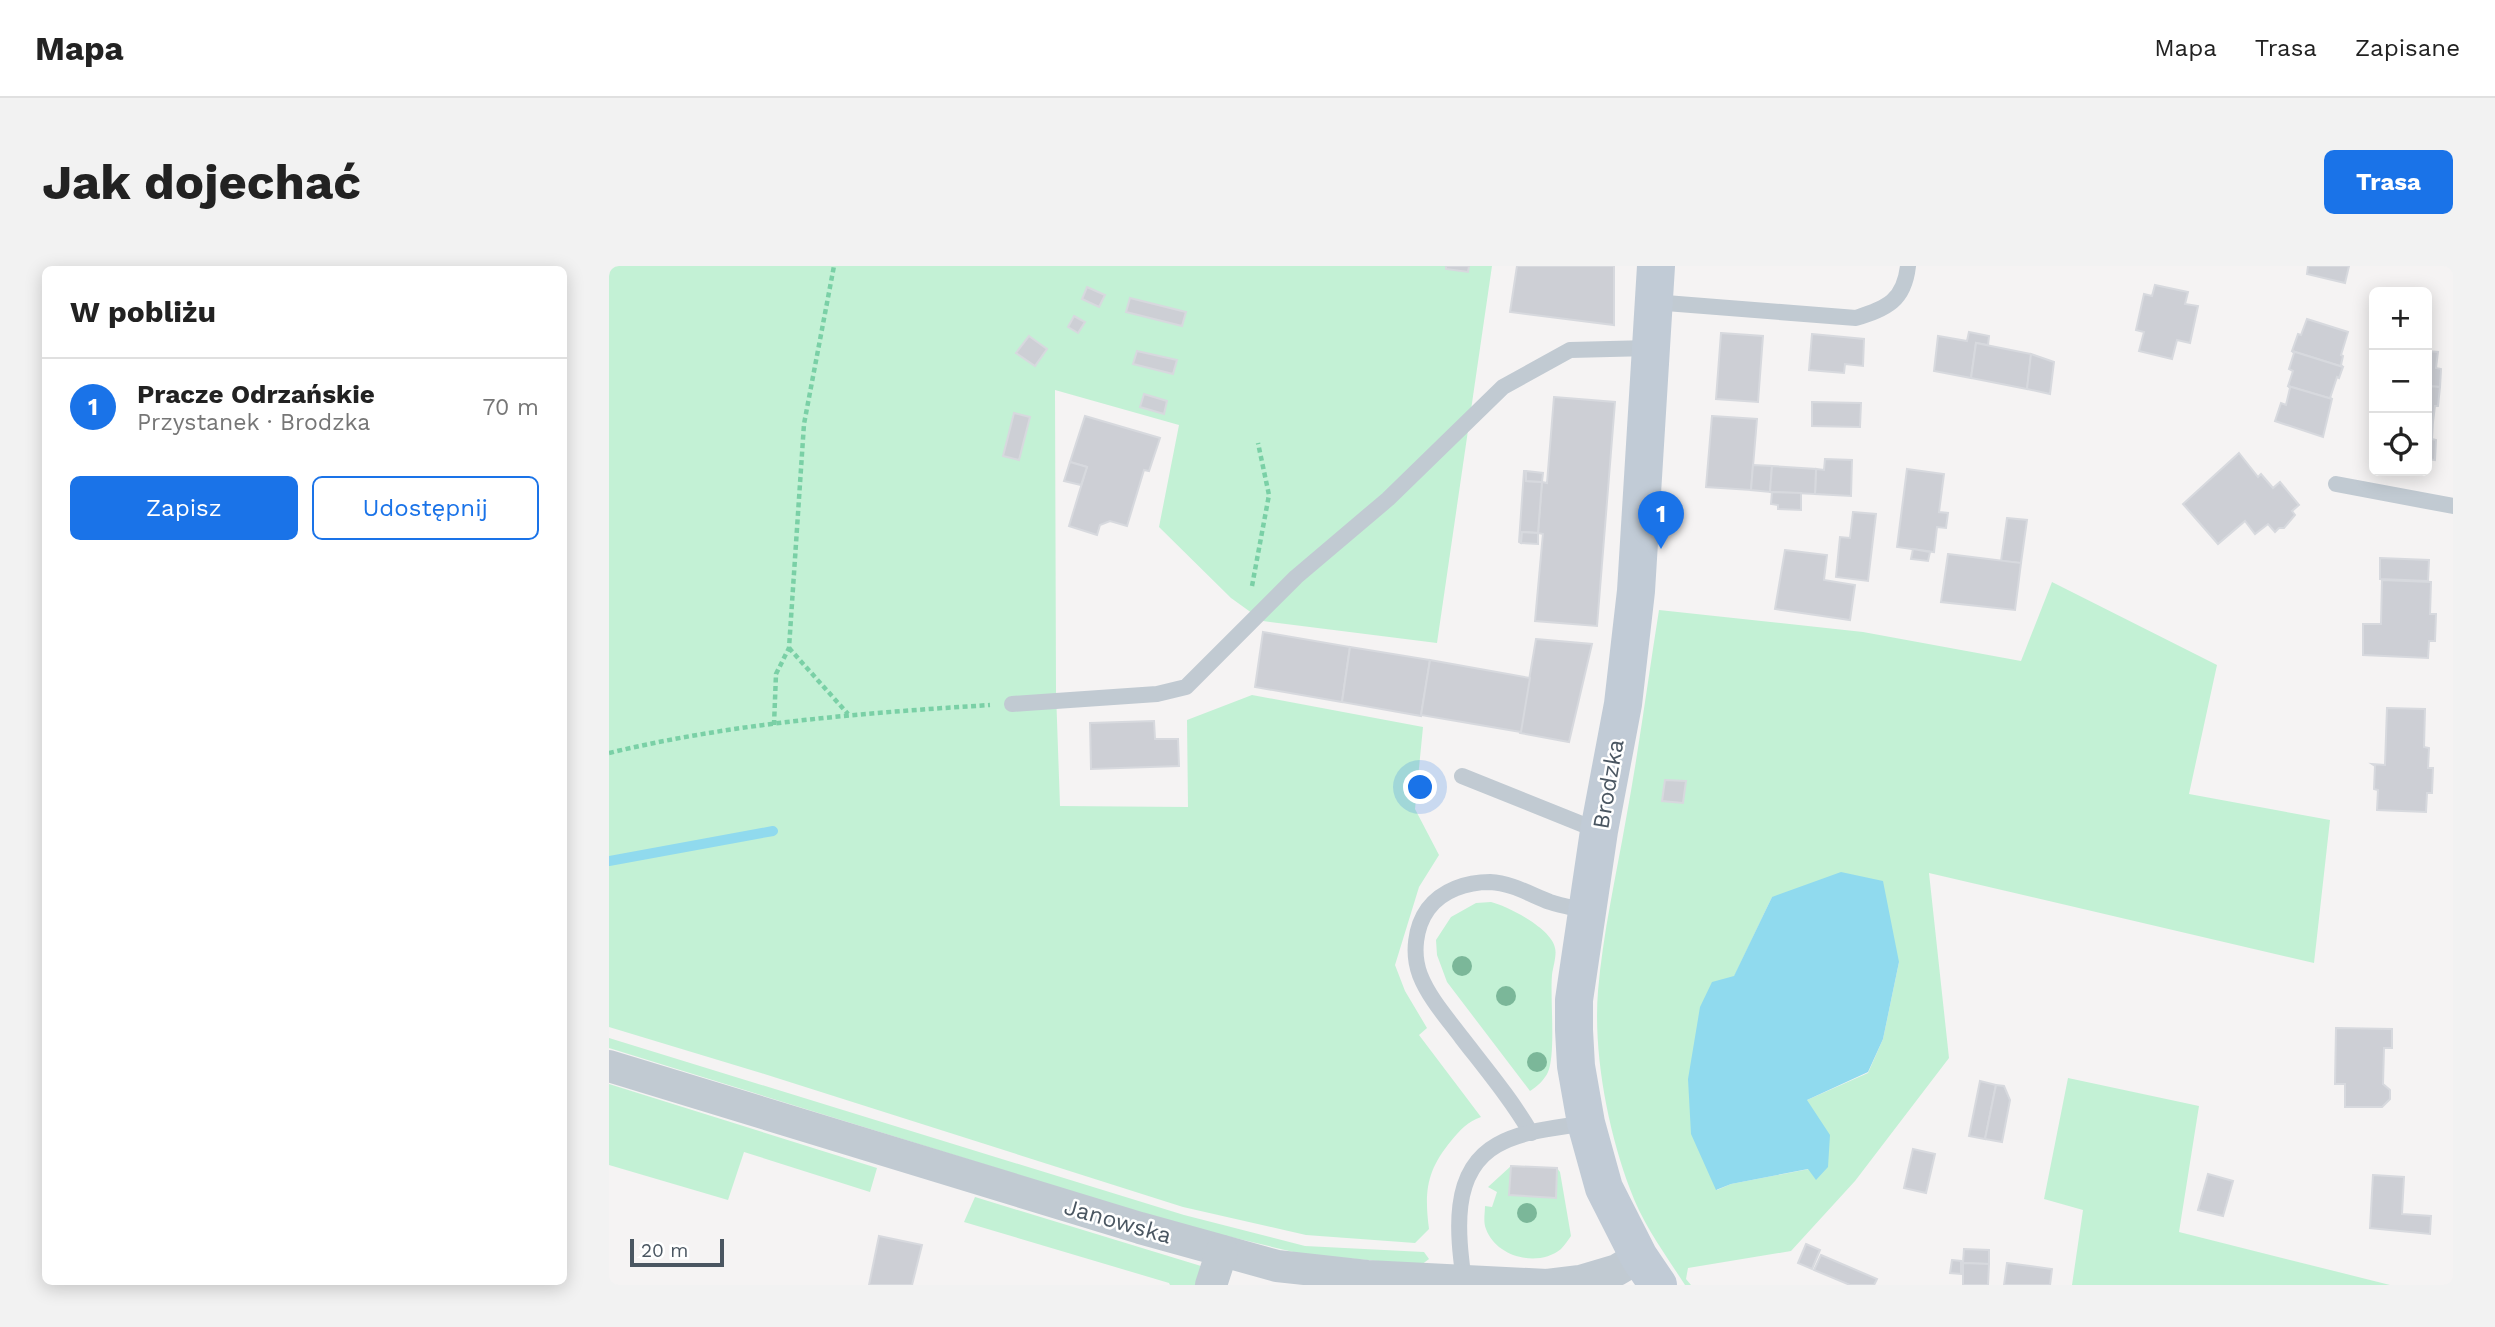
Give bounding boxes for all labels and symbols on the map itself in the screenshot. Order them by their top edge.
pin: 1 [1638,491,1684,549]
street label: Brodzka [1587,737,1630,831]
your location [1403,770,1437,804]
street label: Janowska [1061,1193,1175,1250]
scale bar [630,1236,725,1268]

